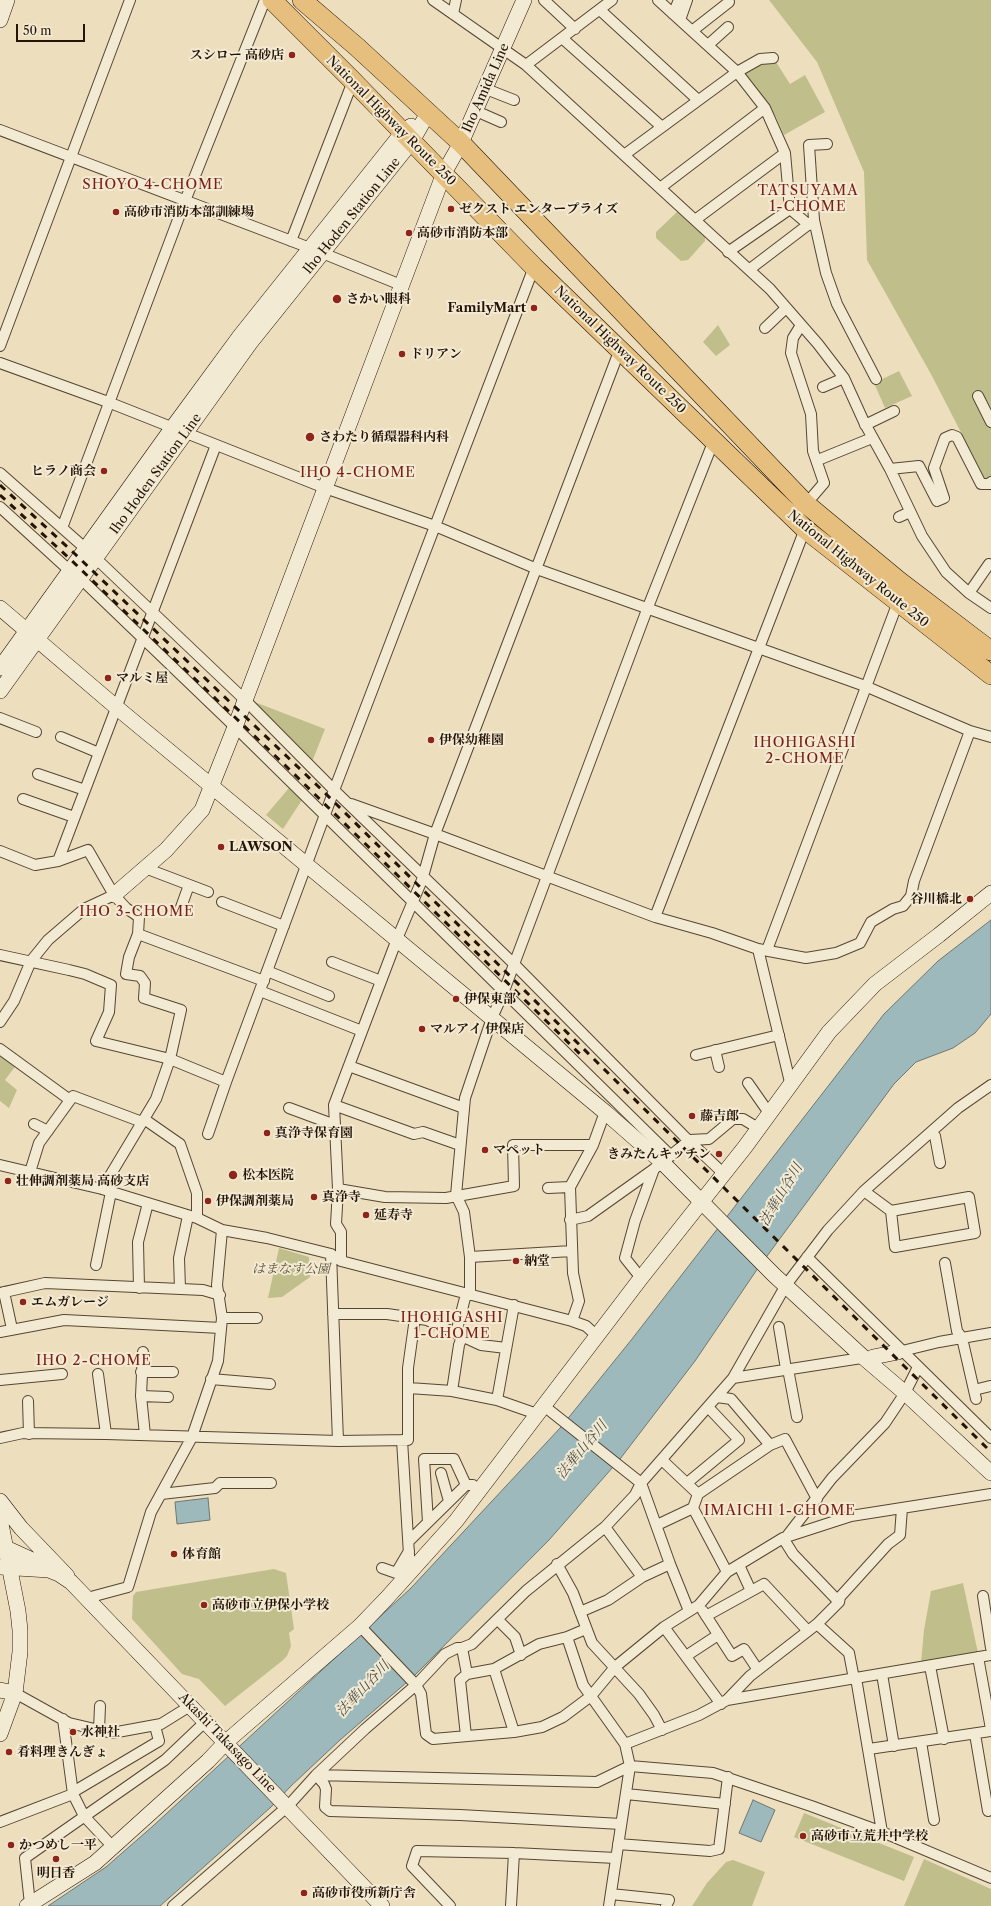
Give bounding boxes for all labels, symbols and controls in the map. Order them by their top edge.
scale bar [18,16,87,42]
text: 50 m [23,23,52,38]
street label: Iho Amida Line [459,41,513,135]
place label: スシロー 高砂店 [190,47,284,63]
marker: スシロー 高砂店 [287,50,297,60]
street label: National Highway Route 250 [323,53,459,189]
street label: Iho Hoden Station Line [300,155,404,277]
district label: SHOYO 4-CHOME [82,177,224,193]
district label: TATSUYAMA 1-CHOME [757,183,859,216]
place label: ゼクスト エンタープライズ [459,201,618,217]
place label: 高砂市消防本部訓練場 [124,204,254,220]
marker: ゼクスト エンタープライズ [446,204,456,214]
marker: 高砂市消防本部訓練場 [111,207,121,217]
place label: 高砂市消防本部 [417,225,508,241]
marker: 高砂市消防本部 [404,228,414,238]
street label: National Highway Route 250 [551,283,689,417]
place label: さかい眼科 [346,291,411,307]
marker: さかい眼科 [331,293,343,305]
place label: FamilyMart [448,300,526,316]
marker: FamilyMart [529,303,539,313]
place label: ドリアン [410,346,462,362]
marker: ドリアン [397,349,407,359]
street label: Iho Hoden Station Line [107,411,205,537]
place label: さわたり循環器科内科 [319,429,449,445]
marker: さわたり循環器科内科 [304,431,316,443]
place label: ヒラノ商会 [31,463,96,479]
district label: IHO 4-CHOME [300,465,416,481]
marker: ヒラノ商会 [99,466,109,476]
street label: National Highway Route 250 [784,507,932,631]
place label: マルミ屋 [116,670,168,686]
marker: マルミ屋 [103,673,113,683]
place label: 伊保幼稚園 [439,732,504,748]
marker: 伊保幼稚園 [426,735,436,745]
district label: IHOHIGASHI 2-CHOME [754,735,856,768]
place label: LAWSON [229,839,293,855]
marker: LAWSON [216,842,226,852]
place label: 谷川橋北 [910,891,962,907]
marker: 谷川橋北 [965,894,975,904]
district label: IHO 3-CHOME [79,904,195,920]
place label: 伊保東部 [464,991,516,1007]
marker: 伊保東部 [451,994,461,1004]
place label: マルアイ 伊保店 [430,1021,524,1037]
marker: マルアイ 伊保店 [417,1024,427,1034]
place label: 藤吉郎 [700,1108,739,1124]
marker: 藤吉郎 [687,1111,697,1121]
place label: 真浄寺保育園 [275,1125,353,1141]
marker: 真浄寺保育園 [262,1128,272,1138]
place label: マペット [493,1142,545,1158]
marker: マペット [480,1145,490,1155]
place label: きみたんキッチン [607,1146,711,1162]
marker: きみたんキッチン [714,1149,724,1159]
water label: 法華山谷川 [756,1161,806,1229]
place label: 松本医院 [242,1167,294,1183]
marker: 松本医院 [227,1169,239,1181]
place label: 壮伸調剤薬局 高砂支店 [16,1173,149,1189]
marker: 壮伸調剤薬局 高砂支店 [3,1176,13,1186]
place label: 真浄寺 [322,1189,361,1205]
marker: 真浄寺 [309,1192,319,1202]
place label: 伊保調剤薬局 [216,1193,294,1209]
marker: 伊保調剤薬局 [203,1196,213,1206]
place label: 延寿寺 [374,1207,413,1223]
marker: 延寿寺 [361,1210,371,1220]
place label: 納堂 [524,1253,550,1269]
marker: 納堂 [511,1256,521,1266]
park label: はまなす公園 [252,1261,330,1277]
place label: エムガレージ [31,1294,109,1310]
marker: エムガレージ [18,1297,28,1307]
district label: IHOHIGASHI 1-CHOME [401,1310,503,1342]
district label: IHO 2-CHOME [36,1353,152,1369]
water label: 法華山谷川 [553,1418,611,1482]
district label: IMAICHI 1-CHOME [704,1503,856,1519]
place label: 体育館 [182,1546,221,1562]
marker: 体育館 [169,1549,179,1559]
place label: 高砂市立伊保小学校 [212,1597,329,1613]
marker: 高砂市立伊保小学校 [199,1600,209,1610]
water label: 法華山谷川 [333,1658,393,1720]
street label: Akashi Takasago Line [175,1690,279,1796]
place label: 水神社 [81,1724,120,1740]
marker: 水神社 [68,1727,78,1737]
place label: 肴料理きんぎょ [17,1744,108,1760]
marker: 肴料理きんぎょ [4,1747,14,1757]
place label: 高砂市立荒井中学校 [811,1828,928,1844]
marker: 高砂市立荒井中学校 [798,1831,808,1841]
place label: かつめし一平 [19,1837,97,1853]
marker: かつめし一平 [6,1840,16,1850]
marker: 明日香 [51,1854,61,1864]
place label: 明日香 [37,1865,75,1881]
place label: 高砂市役所新庁舎 [312,1885,416,1901]
marker: 高砂市役所新庁舎 [299,1888,309,1898]

